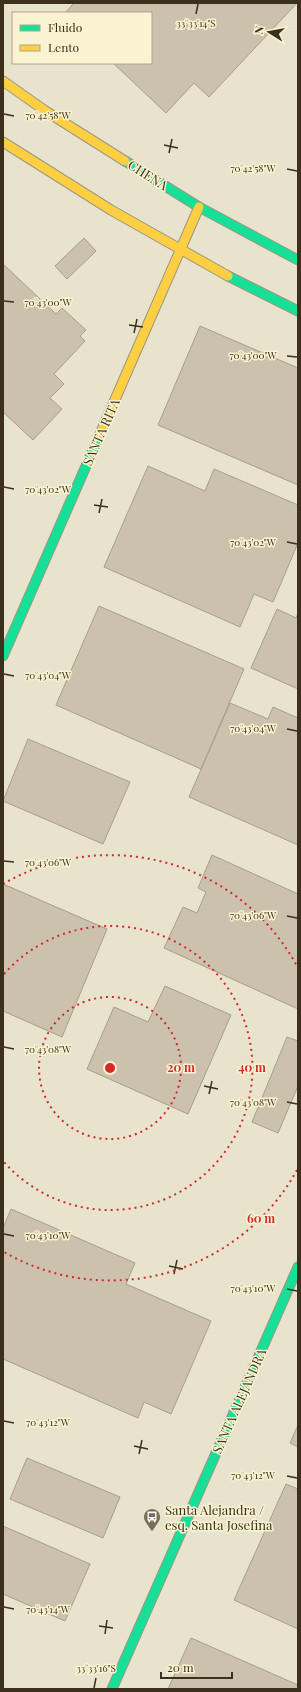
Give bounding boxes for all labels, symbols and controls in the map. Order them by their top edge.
legend [12,12,152,64]
north arrow [249,12,289,52]
text: 33°33'14"S [176,16,216,30]
text: Fluido [48,19,83,35]
text: N [251,25,267,35]
text: Lento [48,39,80,55]
text: 70°42'58"W [25,108,71,122]
street label: CHENA [125,156,172,194]
text: 70°42'58"W [230,161,276,175]
text: 70°43'00"W [25,295,72,309]
text: 70°43'00"W [230,348,277,362]
street label: SANTA RITA [78,395,123,468]
text: 70°43'02"W [25,482,72,496]
text: 70°43'02"W [230,535,277,549]
text: 70°43'04"W [25,668,72,682]
text: 70°43'04"W [230,721,277,735]
text: 70°43'06"W [25,855,72,869]
text: 70°43'06"W [230,908,277,922]
text: 70°43'08"W [25,1042,72,1056]
text: 20 m [167,1059,195,1075]
text: 40 m [238,1059,266,1075]
centre of rings [103,1061,117,1075]
text: 70°43'08"W [230,1095,277,1109]
text: 60 m [247,1210,275,1226]
text: 70°43'10"W [26,1228,71,1242]
text: 70°43'10"W [231,1281,276,1295]
street label: SANTA ALEJANDRA [208,1345,270,1456]
text: 70°43'12"W [26,1415,71,1429]
text: 70°43'12"W [231,1468,276,1482]
place label: Santa Alejandra / esq. Santa Josefina [165,1501,273,1533]
bus stop icon: Santa Alejandra / esq. Santa Josefina [142,1507,162,1532]
text: 70°43'14"W [26,1602,71,1616]
scale bar [161,1654,232,1680]
text: 20 m [167,1659,194,1675]
text: 33°33'16"S [76,1661,116,1675]

